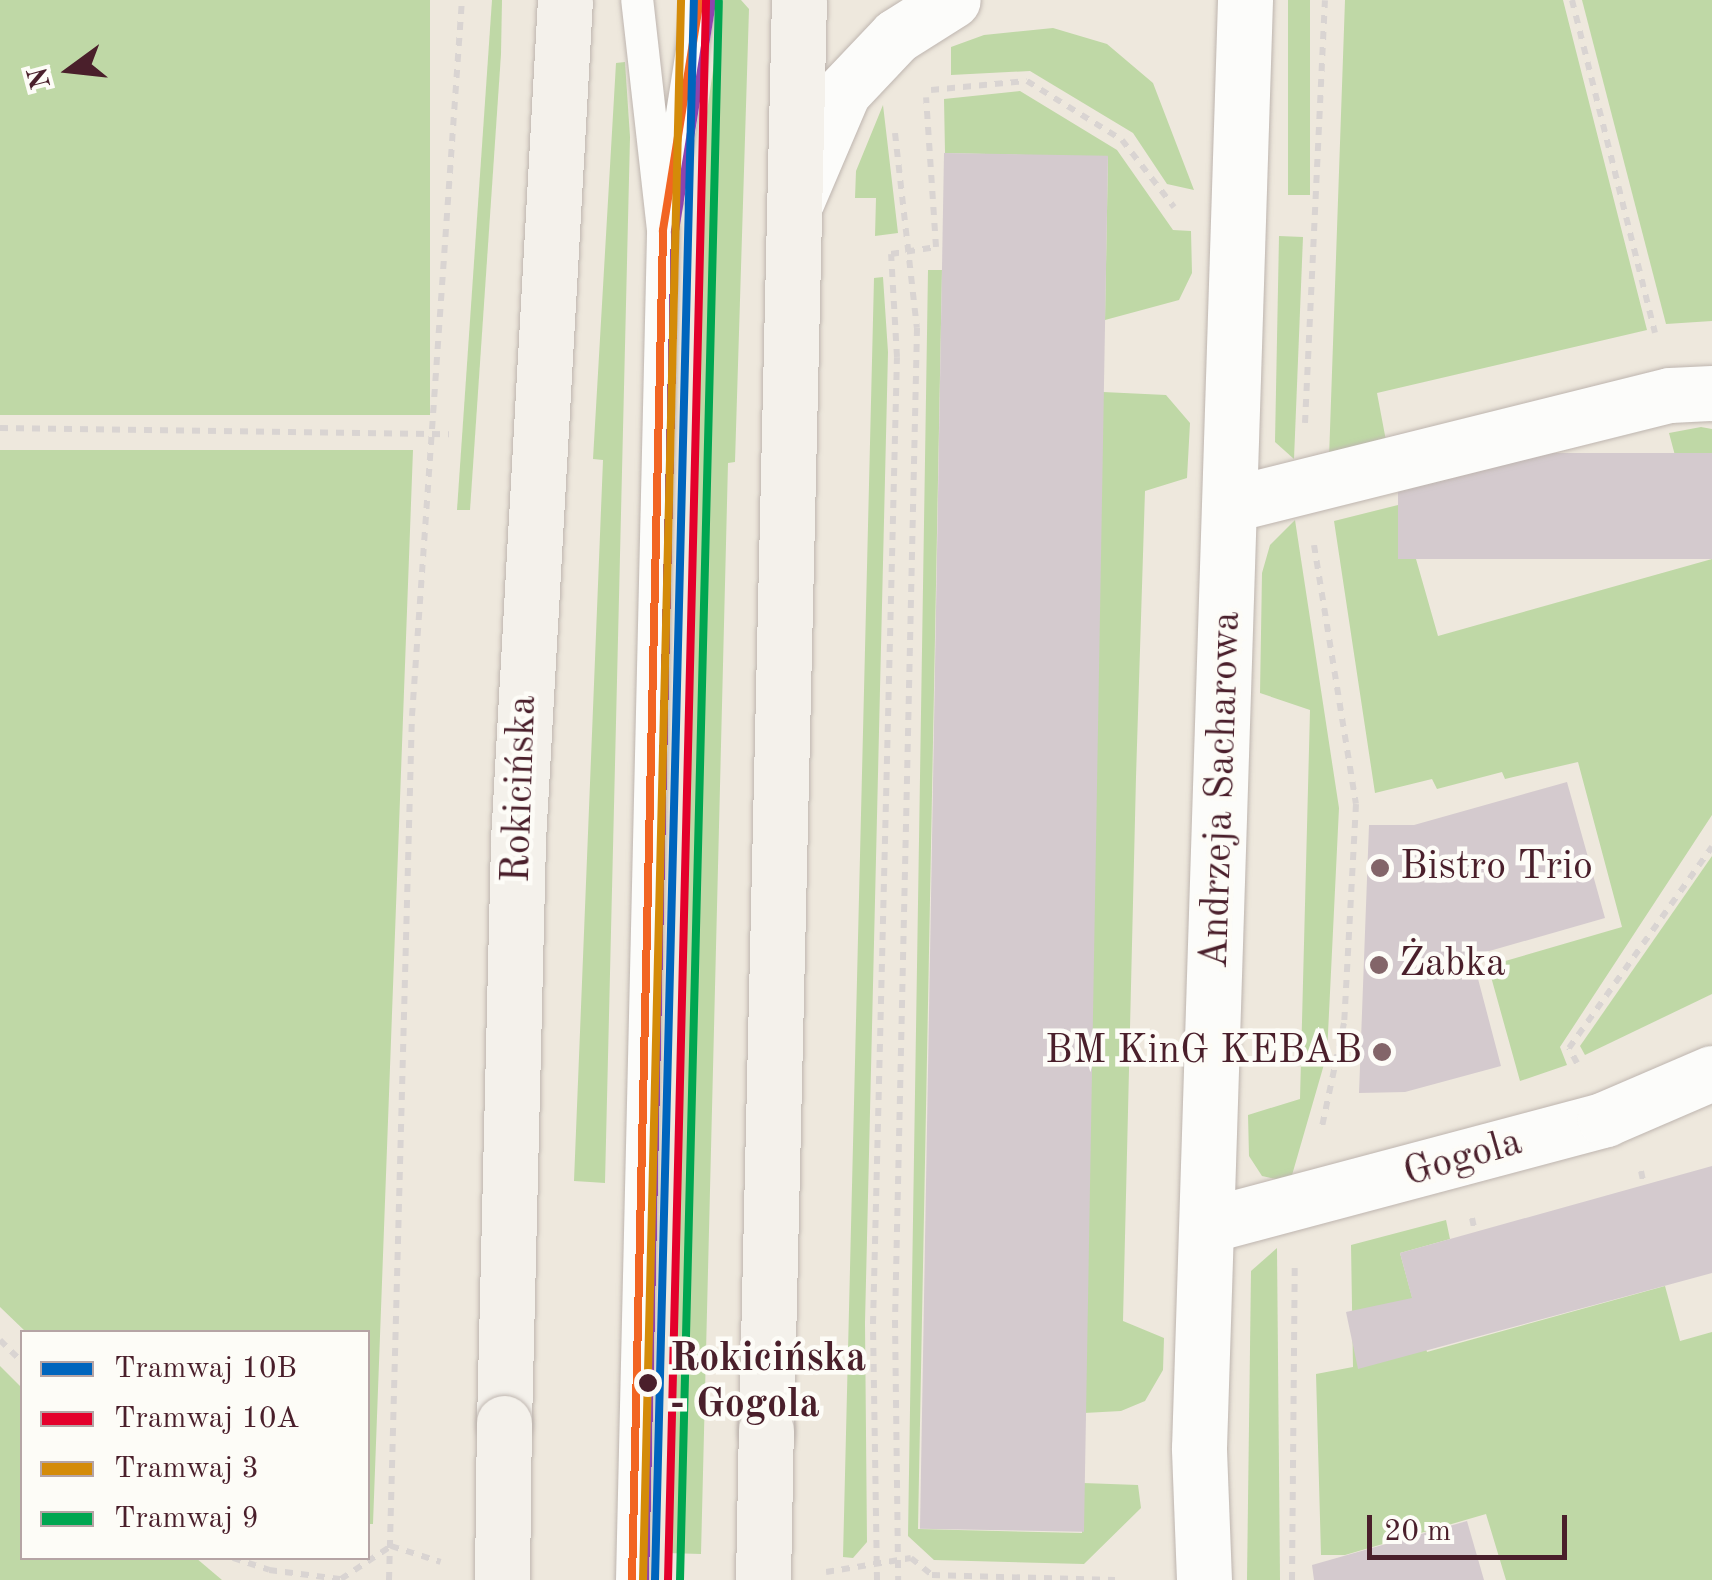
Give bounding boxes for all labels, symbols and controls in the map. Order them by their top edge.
north arrow [20,20,120,120]
text: N [25,64,57,92]
street label: Andrzeja Sacharowa [1192,610,1252,970]
street label: Rokicińska [494,694,548,884]
place label: Bistro Trio [1400,844,1593,892]
marker: Bistro Trio [1369,857,1391,879]
place label: Żabka [1399,941,1506,989]
marker: Żabka [1368,954,1390,976]
place label: BM KinG KEBAB [1045,1028,1362,1076]
marker: BM KinG KEBAB [1371,1041,1393,1063]
street label: Gogola [1398,1119,1528,1199]
legend [20,1330,370,1560]
place label: Rokicińska - Gogola [670,1336,866,1430]
text: Tramwaj 10B [114,1354,297,1384]
marker: Rokicińska - Gogola [635,1370,661,1396]
text: Tramwaj 10A [114,1404,299,1434]
text: Tramwaj 3 [114,1454,259,1484]
scale bar [1372,1495,1572,1557]
text: Tramwaj 9 [114,1504,259,1534]
text: 20 m [1384,1517,1451,1547]

